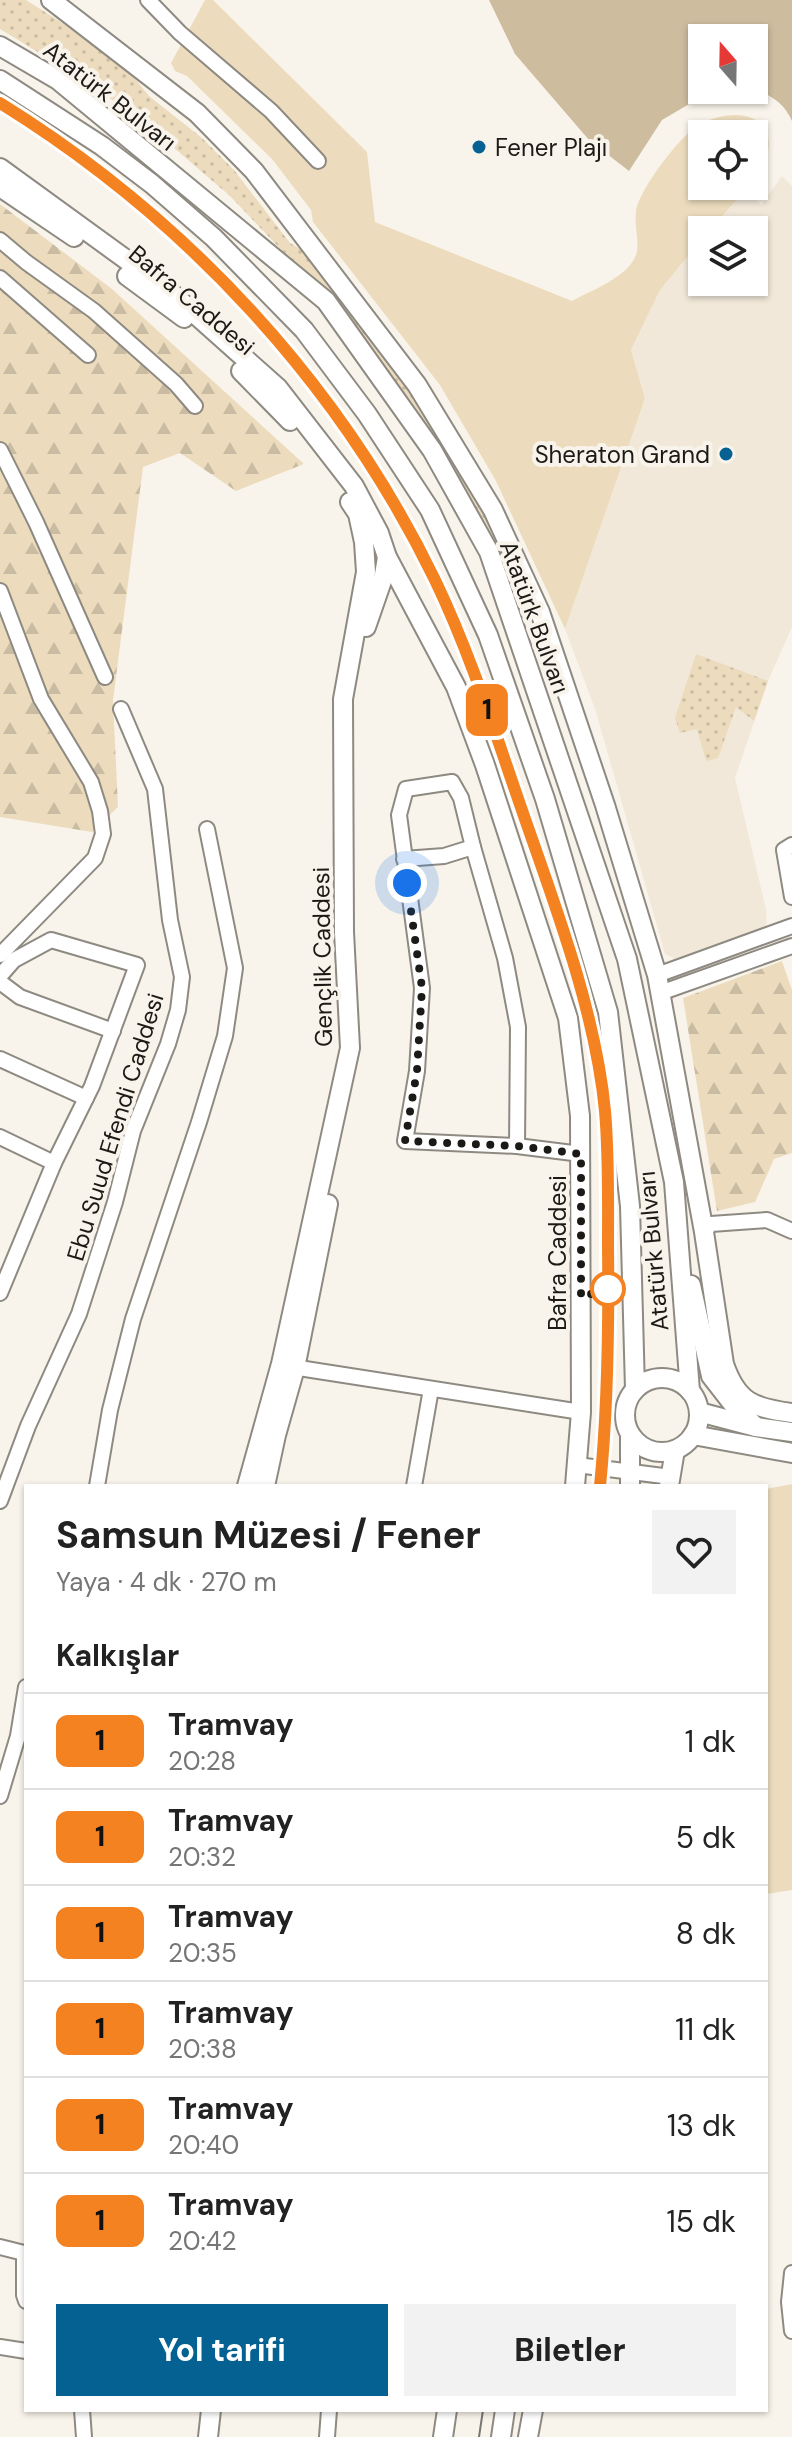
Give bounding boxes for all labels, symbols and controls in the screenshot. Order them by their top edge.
north arrow [688,24,768,104]
map controls [688,24,768,296]
street label: Atatürk Bulvarı [37,34,183,158]
button: locate [688,120,768,200]
place label: Fener Plajı [495,132,607,163]
marker: Fener Plajı [470,138,488,156]
button: layers [688,216,768,296]
street label: Bafra Caddesi [123,238,261,362]
place label: Sheraton Grand [535,439,710,470]
marker: Sheraton Grand [717,445,735,463]
street label: Atatürk Bulvarı [493,536,577,698]
line badge: 1 [461,684,513,736]
text: 1 [482,691,492,728]
your location [387,863,427,903]
street label: Gençlik Caddesi [305,867,339,1047]
street label: Ebu Suud Efendi Caddesi [59,989,171,1265]
street label: Atatürk Bulvarı [631,1170,675,1332]
street label: Bafra Caddesi [542,1175,573,1331]
unlabelled marker [591,1272,625,1306]
text: Samsun Müzesi / Fener [56,1510,481,1560]
button: heart [652,1510,736,1594]
text: Yaya · 4 dk · 270 m [56,1565,277,1599]
text: Kalkışlar [56,1636,179,1675]
text: Tramvay [168,1705,294,1744]
text: 1 [95,1722,105,1759]
text: 1 dk [685,1722,736,1761]
text: 20:28 [168,1744,236,1778]
text: Tramvay [168,1801,294,1840]
text: 1 [95,1818,105,1855]
text: 5 dk [676,1818,736,1857]
text: 20:32 [168,1840,236,1874]
text: Tramvay [168,1897,294,1936]
text: 1 [95,1914,105,1951]
text: 8 dk [676,1914,736,1953]
text: 20:35 [168,1936,237,1970]
text: Tramvay [168,1993,294,2032]
text: 1 [95,2010,105,2047]
text: 11 dk [675,2010,736,2049]
text: 20:38 [168,2032,237,2066]
text: Tramvay [168,2089,294,2128]
text: 1 [95,2106,105,2143]
text: 13 dk [667,2106,736,2145]
text: 20:40 [168,2128,239,2162]
text: Tramvay [168,2185,294,2224]
text: 1 [95,2202,105,2239]
text: 15 dk [666,2202,736,2241]
text: 20:42 [168,2224,237,2258]
button: Yol tarifi [56,2304,388,2396]
button: Biletler [404,2304,736,2396]

